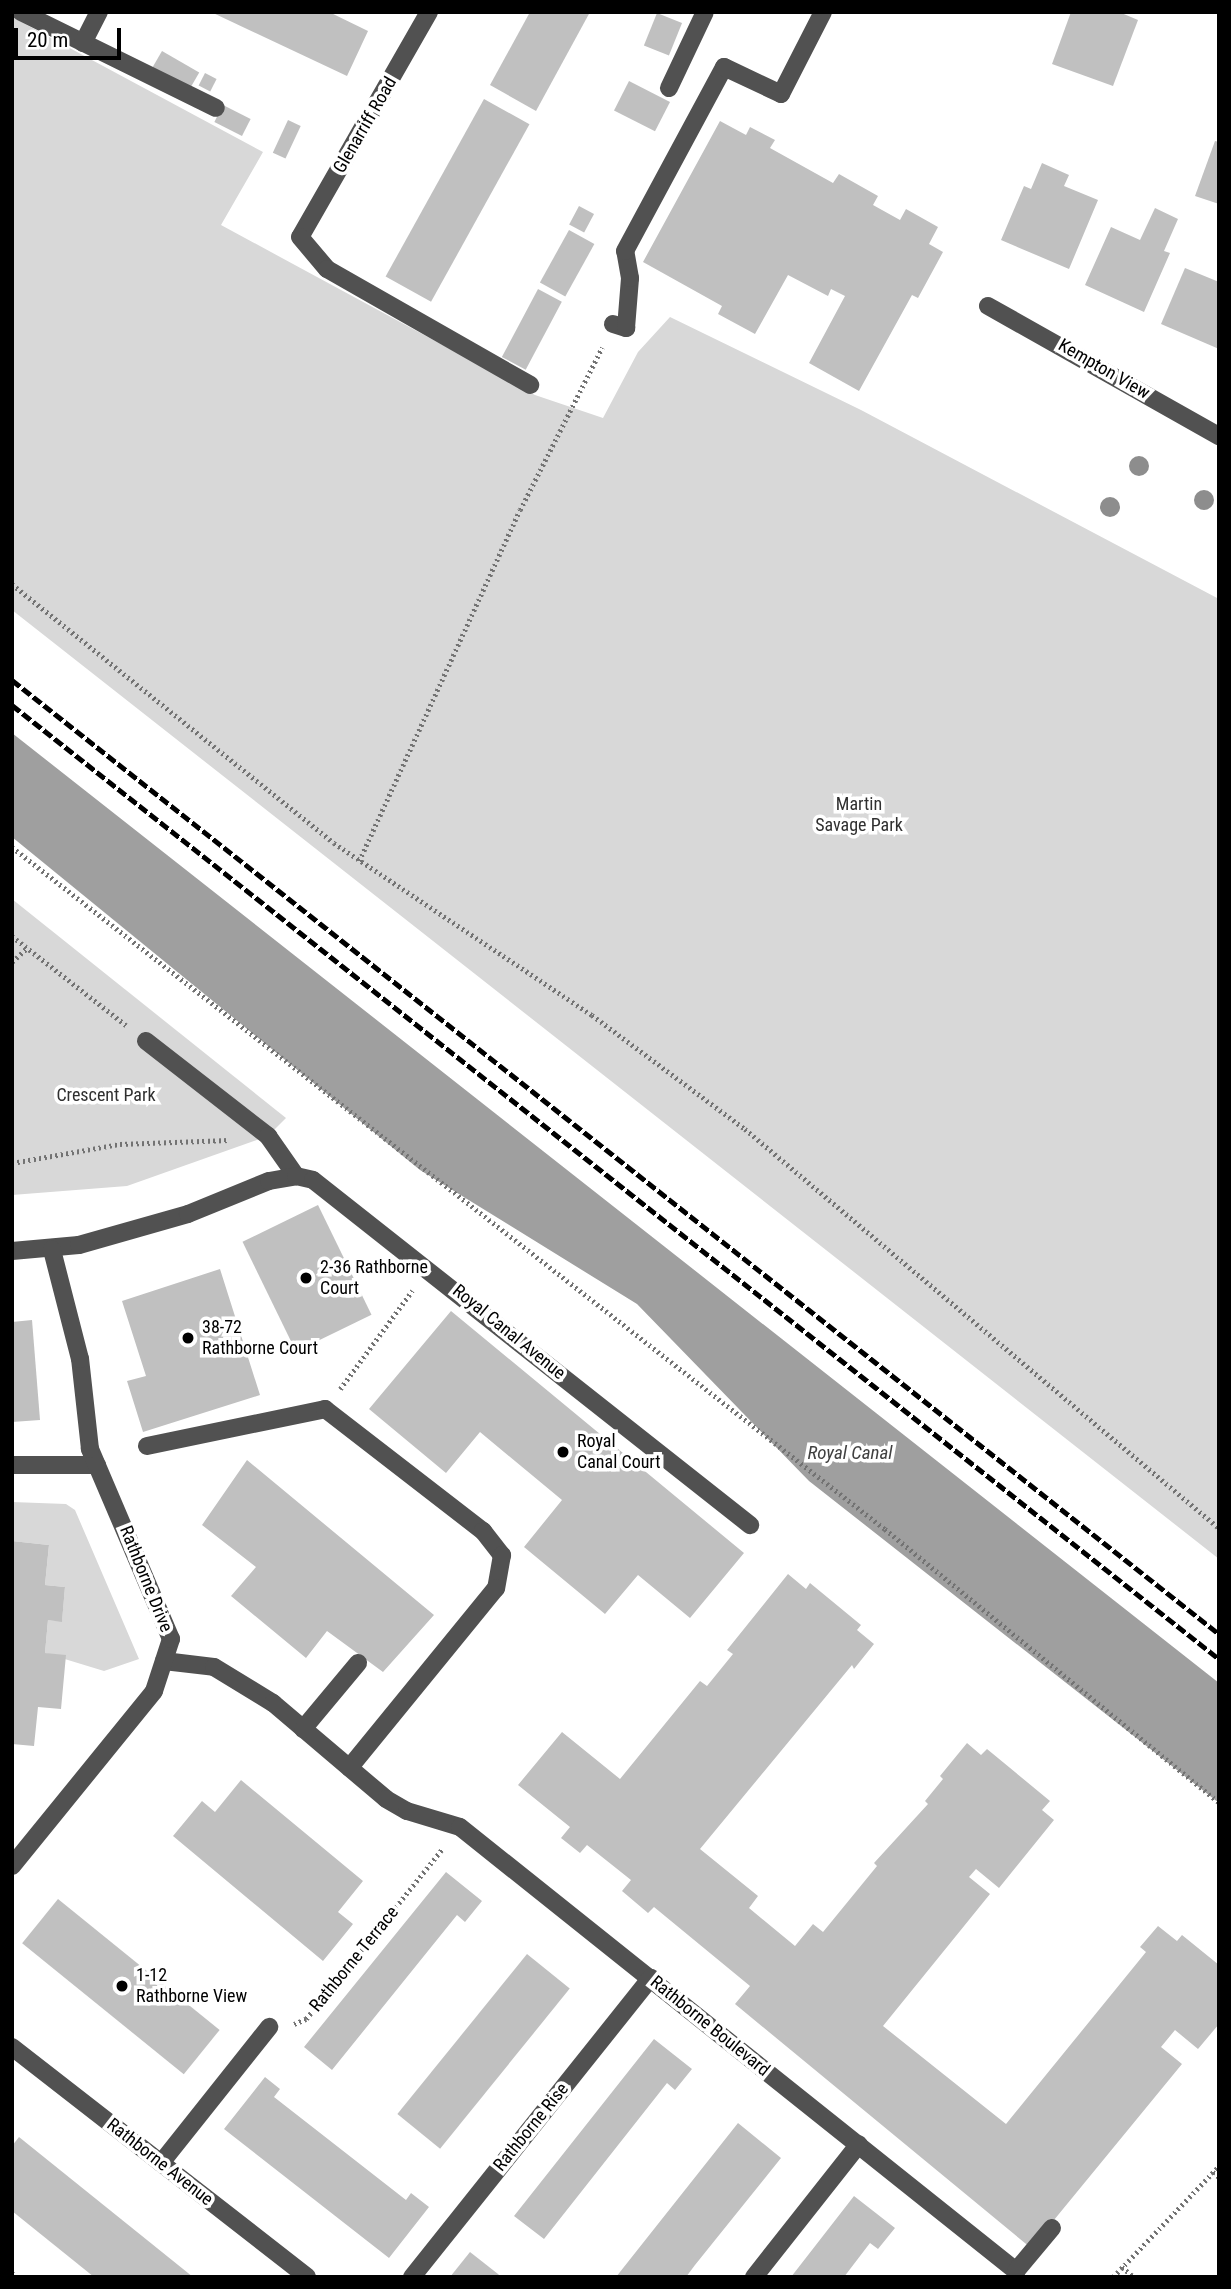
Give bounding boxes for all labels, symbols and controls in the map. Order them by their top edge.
scale bar [18,14,124,58]
text: 20 m [27,28,68,52]
street label: Glenarriff Road [329,73,401,177]
street label: Kempton View [1054,334,1154,404]
park label: Martin Savage Park [815,794,903,836]
park label: Crescent Park [56,1084,156,1106]
place label: 2-36 Rathborne Court [320,1257,428,1300]
marker: 2-36 Rathborne Court [298,1270,314,1286]
street label: Royal Canal Avenue [448,1280,570,1384]
place label: 38-72 Rathborne Court [202,1317,318,1360]
marker: 38-72 Rathborne Court [180,1330,196,1346]
place label: Royal Canal Court [577,1431,661,1474]
water label: Royal Canal [807,1442,893,1464]
marker: Royal Canal Court [555,1444,571,1460]
street label: Rathborne Drive [115,1523,177,1635]
street label: Rathborne Terrace [305,1902,403,2016]
place label: 1-12 Rathborne View [136,1965,247,2008]
street label: Rathborne Boulevard [646,1971,774,2081]
marker: 1-12 Rathborne View [114,1978,130,1994]
street label: Rathborne Rise [489,2079,573,2175]
street label: Rathborne Avenue [103,2114,217,2210]

